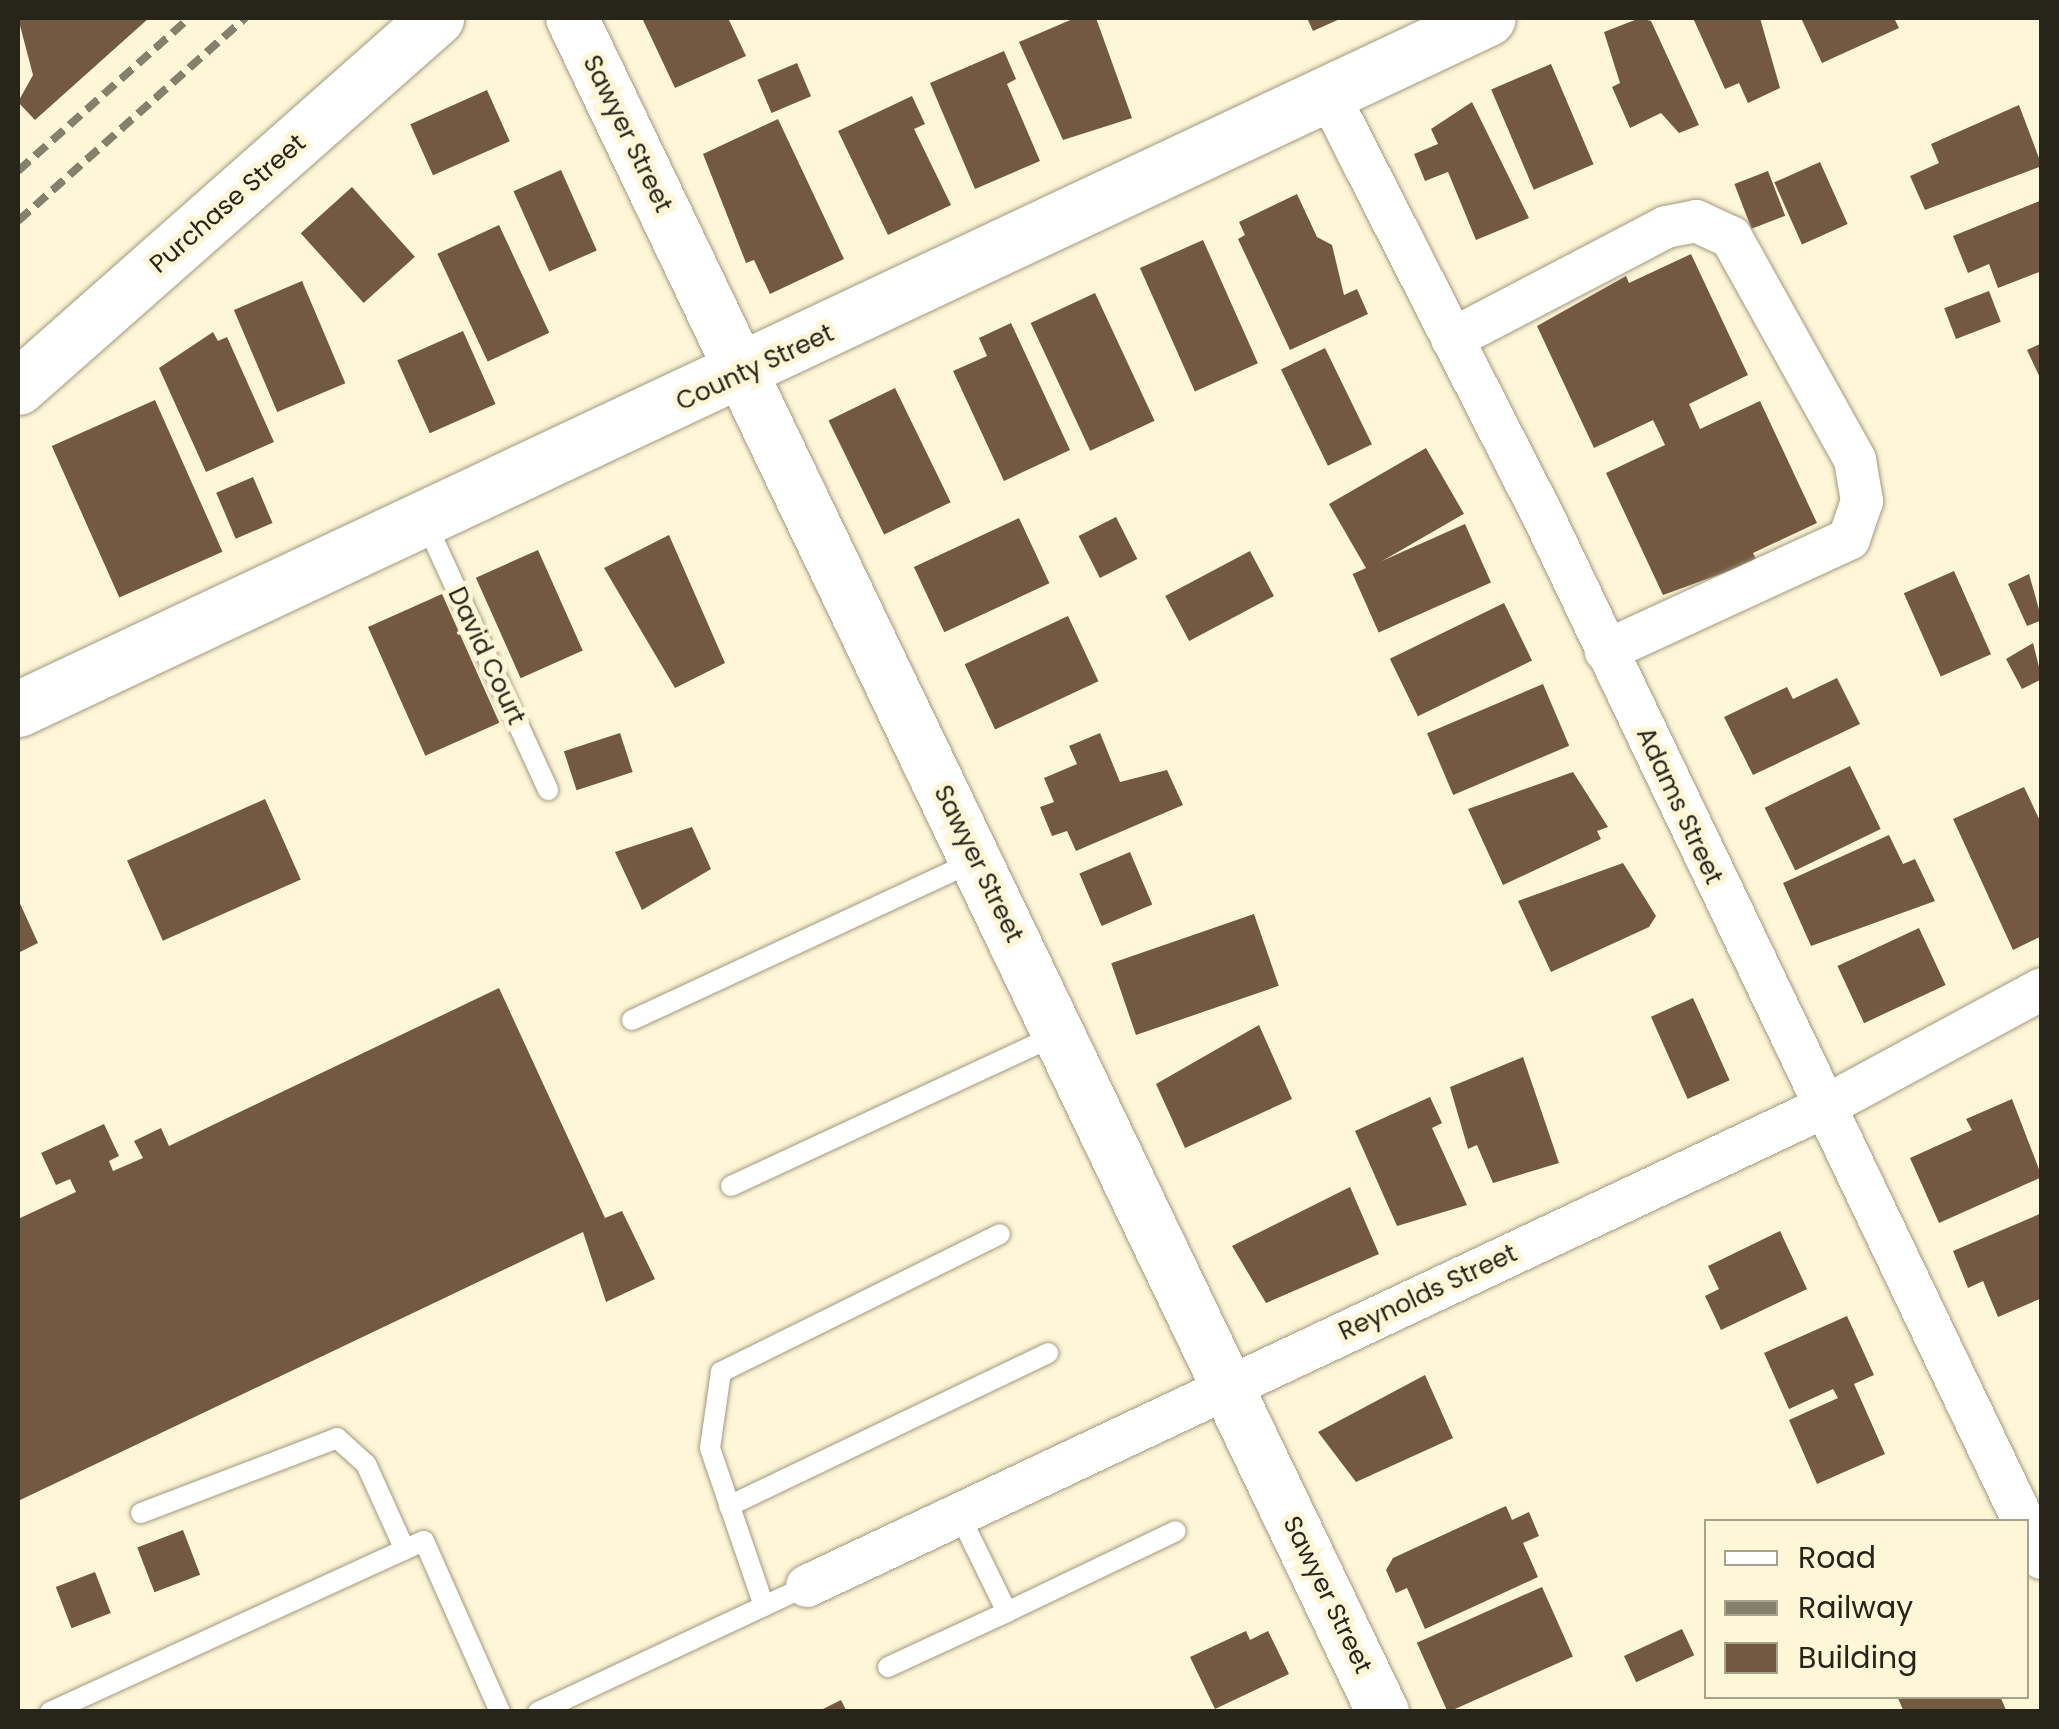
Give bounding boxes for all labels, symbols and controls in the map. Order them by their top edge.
street label: Sawyer Street [576,51,678,217]
street label: Purchase Street [144,128,312,280]
street label: County Street [671,318,839,418]
street label: David Court [441,583,531,729]
street label: Adams Street [1630,723,1728,889]
street label: Sawyer Street [927,781,1029,947]
street label: Reynolds Street [1334,1239,1522,1347]
street label: Sawyer Street [1276,1512,1378,1678]
legend [1704,1519,2029,1699]
text: Road [1798,1536,1876,1579]
text: Railway [1798,1586,1913,1629]
text: Building [1798,1636,1918,1679]

